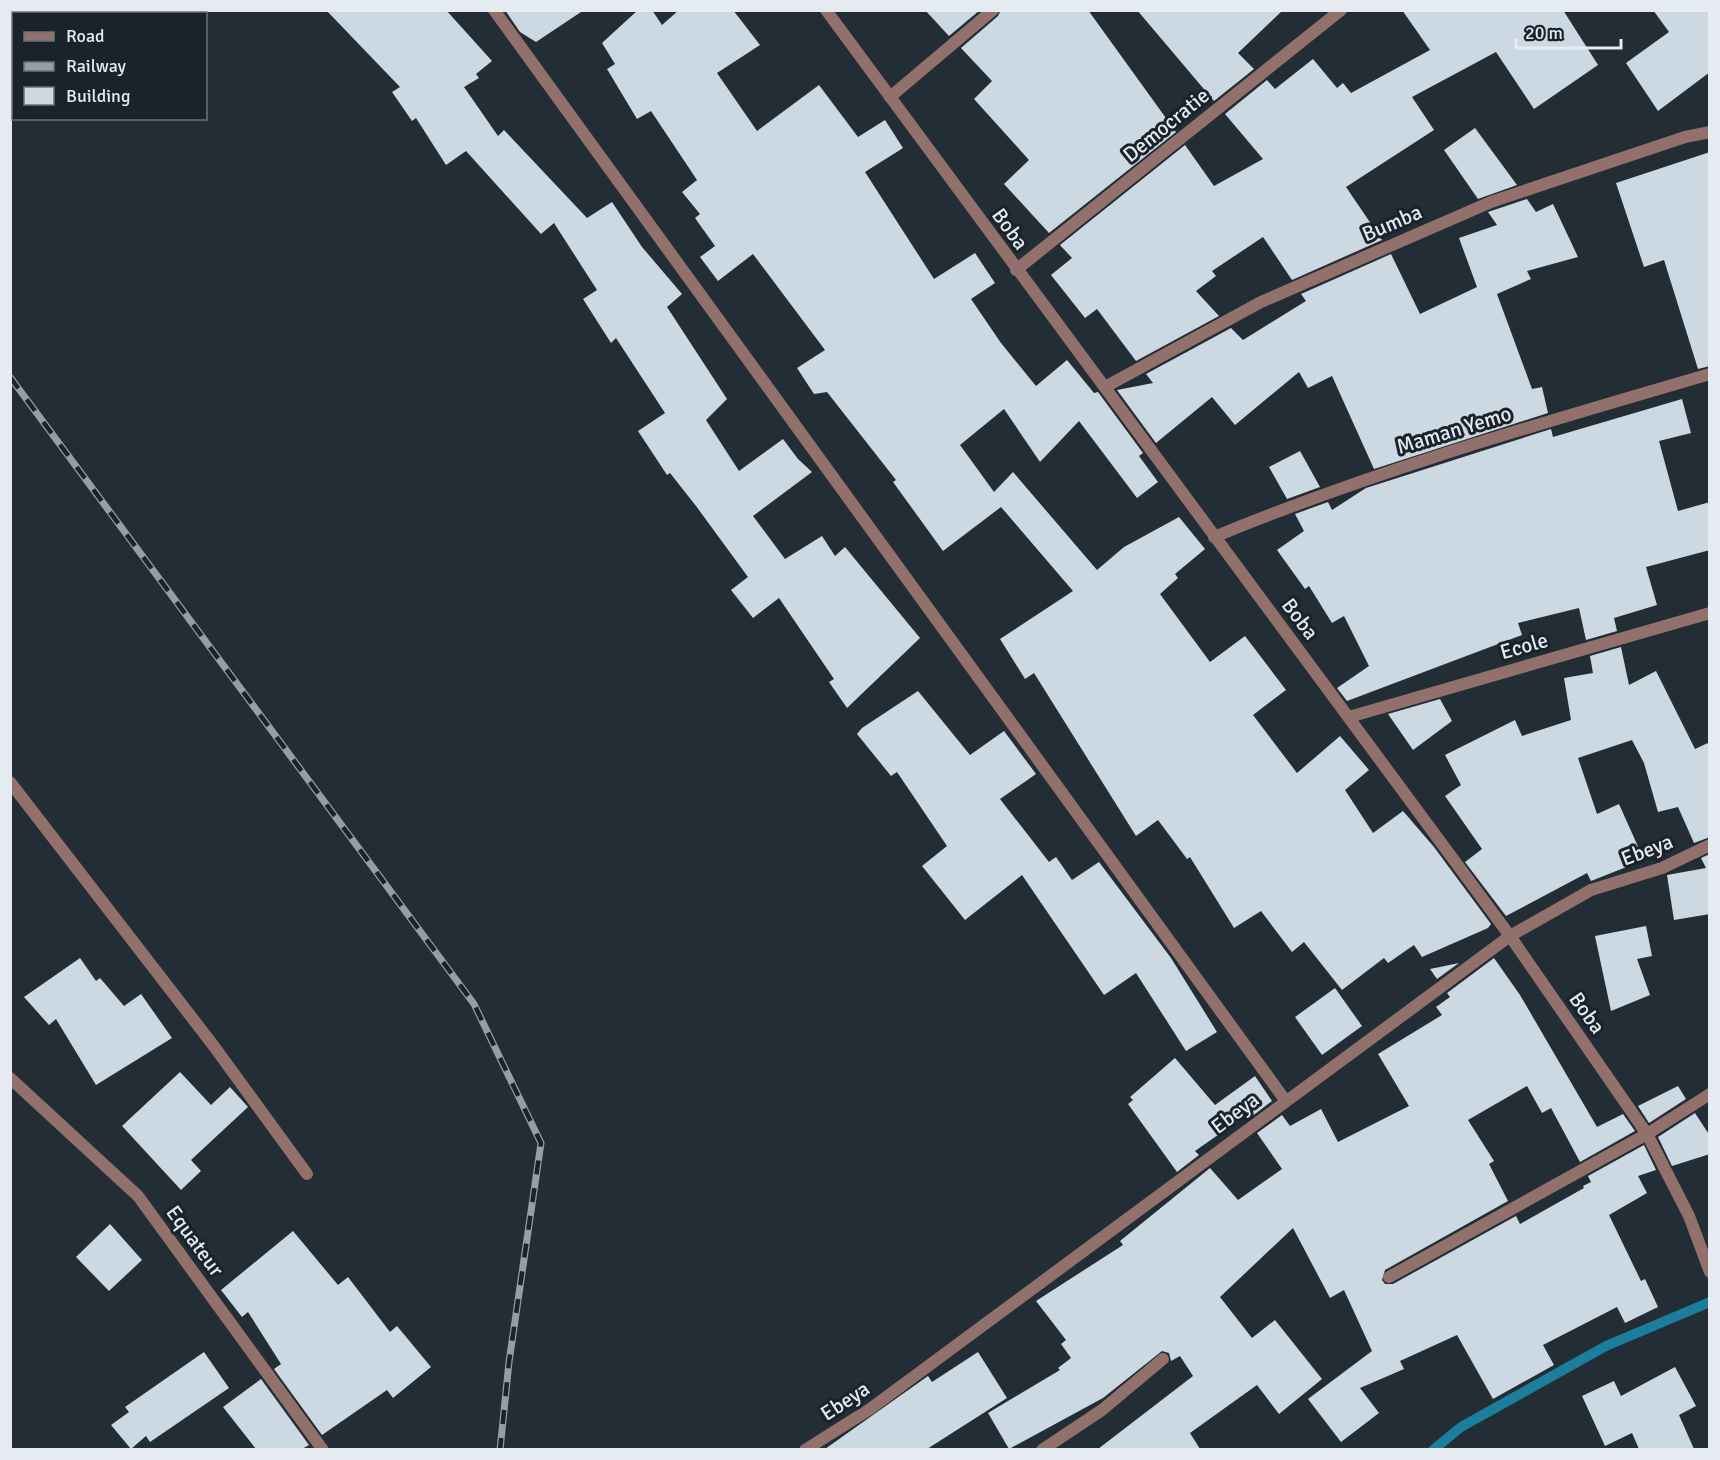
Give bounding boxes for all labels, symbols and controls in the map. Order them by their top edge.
legend [12,12,207,120]
scale bar [1516,12,1621,50]
text: 20 m [1525,22,1563,44]
text: Road [66,25,105,47]
text: Railway [66,55,127,77]
street label: Democratie [1118,82,1214,168]
text: Building [66,85,130,107]
street label: Bumba [1358,199,1426,247]
street label: Boba [986,203,1034,255]
street label: Maman Yemo [1393,400,1515,460]
street label: Boba [1276,593,1324,645]
street label: Ecole [1497,627,1551,665]
street label: Ebeya [1617,828,1677,872]
street label: Boba [1563,987,1611,1039]
street label: Ebeya [1206,1087,1264,1139]
street label: Equateur [161,1200,230,1282]
street label: Ebeya [816,1376,874,1426]

